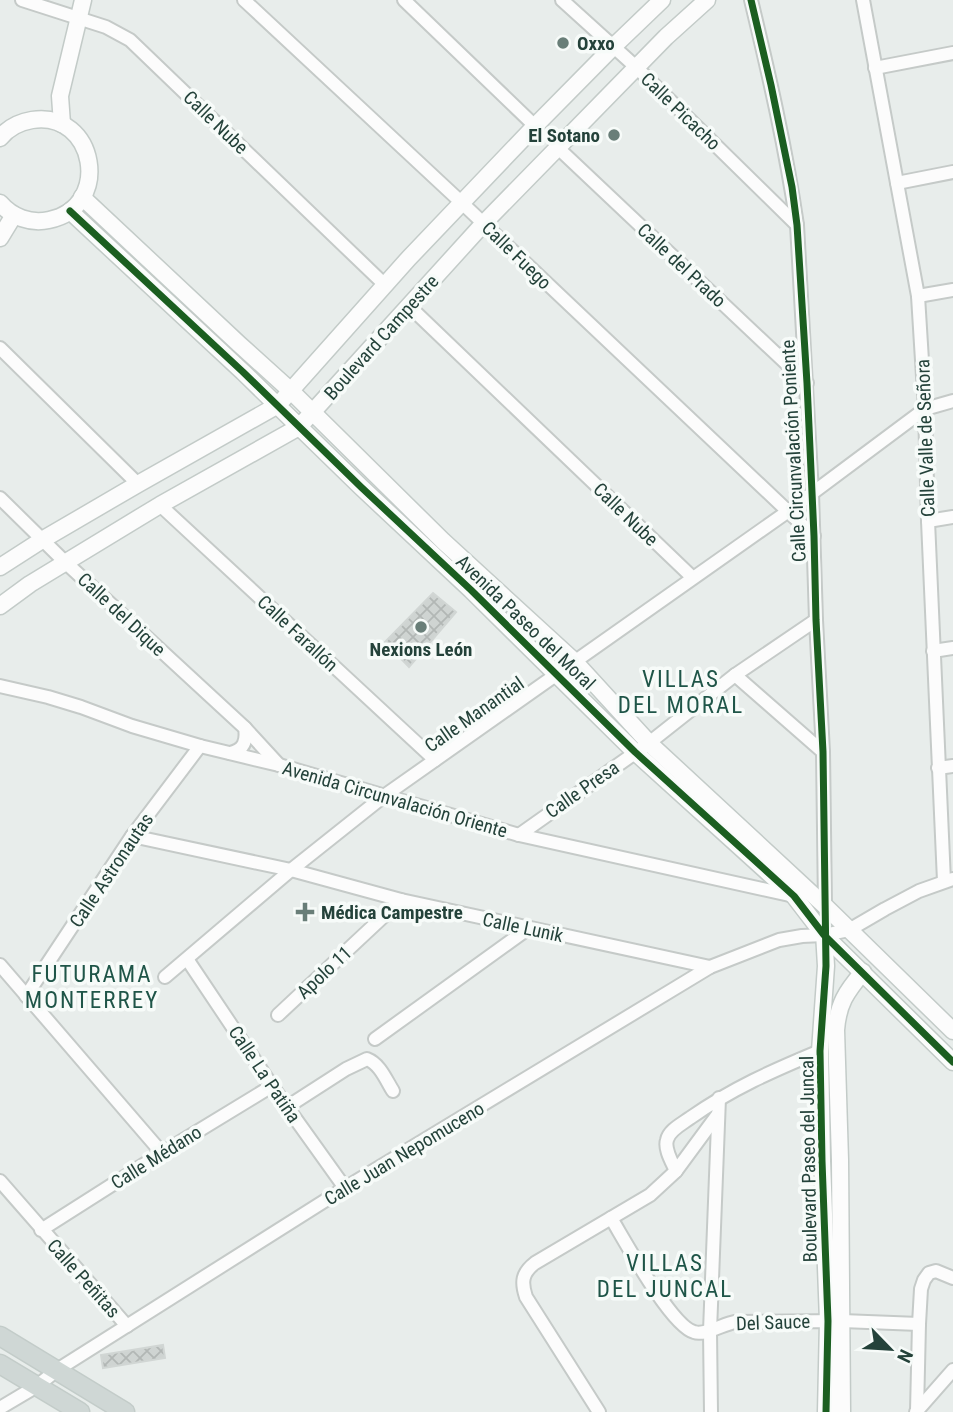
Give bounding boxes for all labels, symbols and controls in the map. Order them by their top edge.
place label: Oxxo [577,32,615,55]
marker: Oxxo [555,35,571,51]
street label: Calle Picacho [636,68,725,155]
street label: Calle Nube [178,86,253,159]
place label: El Sotano [528,124,600,147]
marker: El Sotano [606,127,622,143]
street label: Calle Fuego [477,217,556,294]
street label: Calle del Prado [633,218,731,312]
street label: Boulevard Campestre [319,270,444,404]
street label: Calle Circunvalación Poniente [776,339,811,563]
street label: Calle Valle de Señora [911,359,940,517]
street label: Calle Nube [588,478,663,551]
street label: Avenida Paseo del Moral [451,550,600,695]
street label: Calle del Dique [73,568,170,661]
street label: Calle Farallón [253,590,343,676]
marker: Nexions León [413,619,429,635]
place label: Nexions León [370,638,472,661]
district label: VILLAS DEL MORAL [618,666,744,719]
street label: Calle Manantial [420,672,529,757]
street label: Avenida Circunvalación Oriente [280,756,510,843]
street label: Calle Presa [541,756,624,823]
street label: Calle Astronautas [65,809,158,932]
place label: Médica Campestre [321,901,463,924]
marker: Médica Campestre [295,902,315,922]
street label: Calle Lunik [480,908,566,947]
street label: Apolo 11 [292,941,357,1004]
district label: FUTURAMA MONTERREY [25,961,159,1014]
street label: Calle La Patiña [224,1021,305,1127]
street label: Boulevard Paseo del Juncal [795,1056,822,1262]
street label: Calle Juan Nepomuceno [320,1097,488,1210]
street label: Calle Médano [107,1121,206,1194]
street label: Calle Peñitas [42,1234,125,1322]
district label: VILLAS DEL JUNCAL [597,1250,733,1303]
street label: Del Sauce [735,1310,811,1335]
north arrow [855,1314,925,1384]
text: N [892,1346,918,1366]

